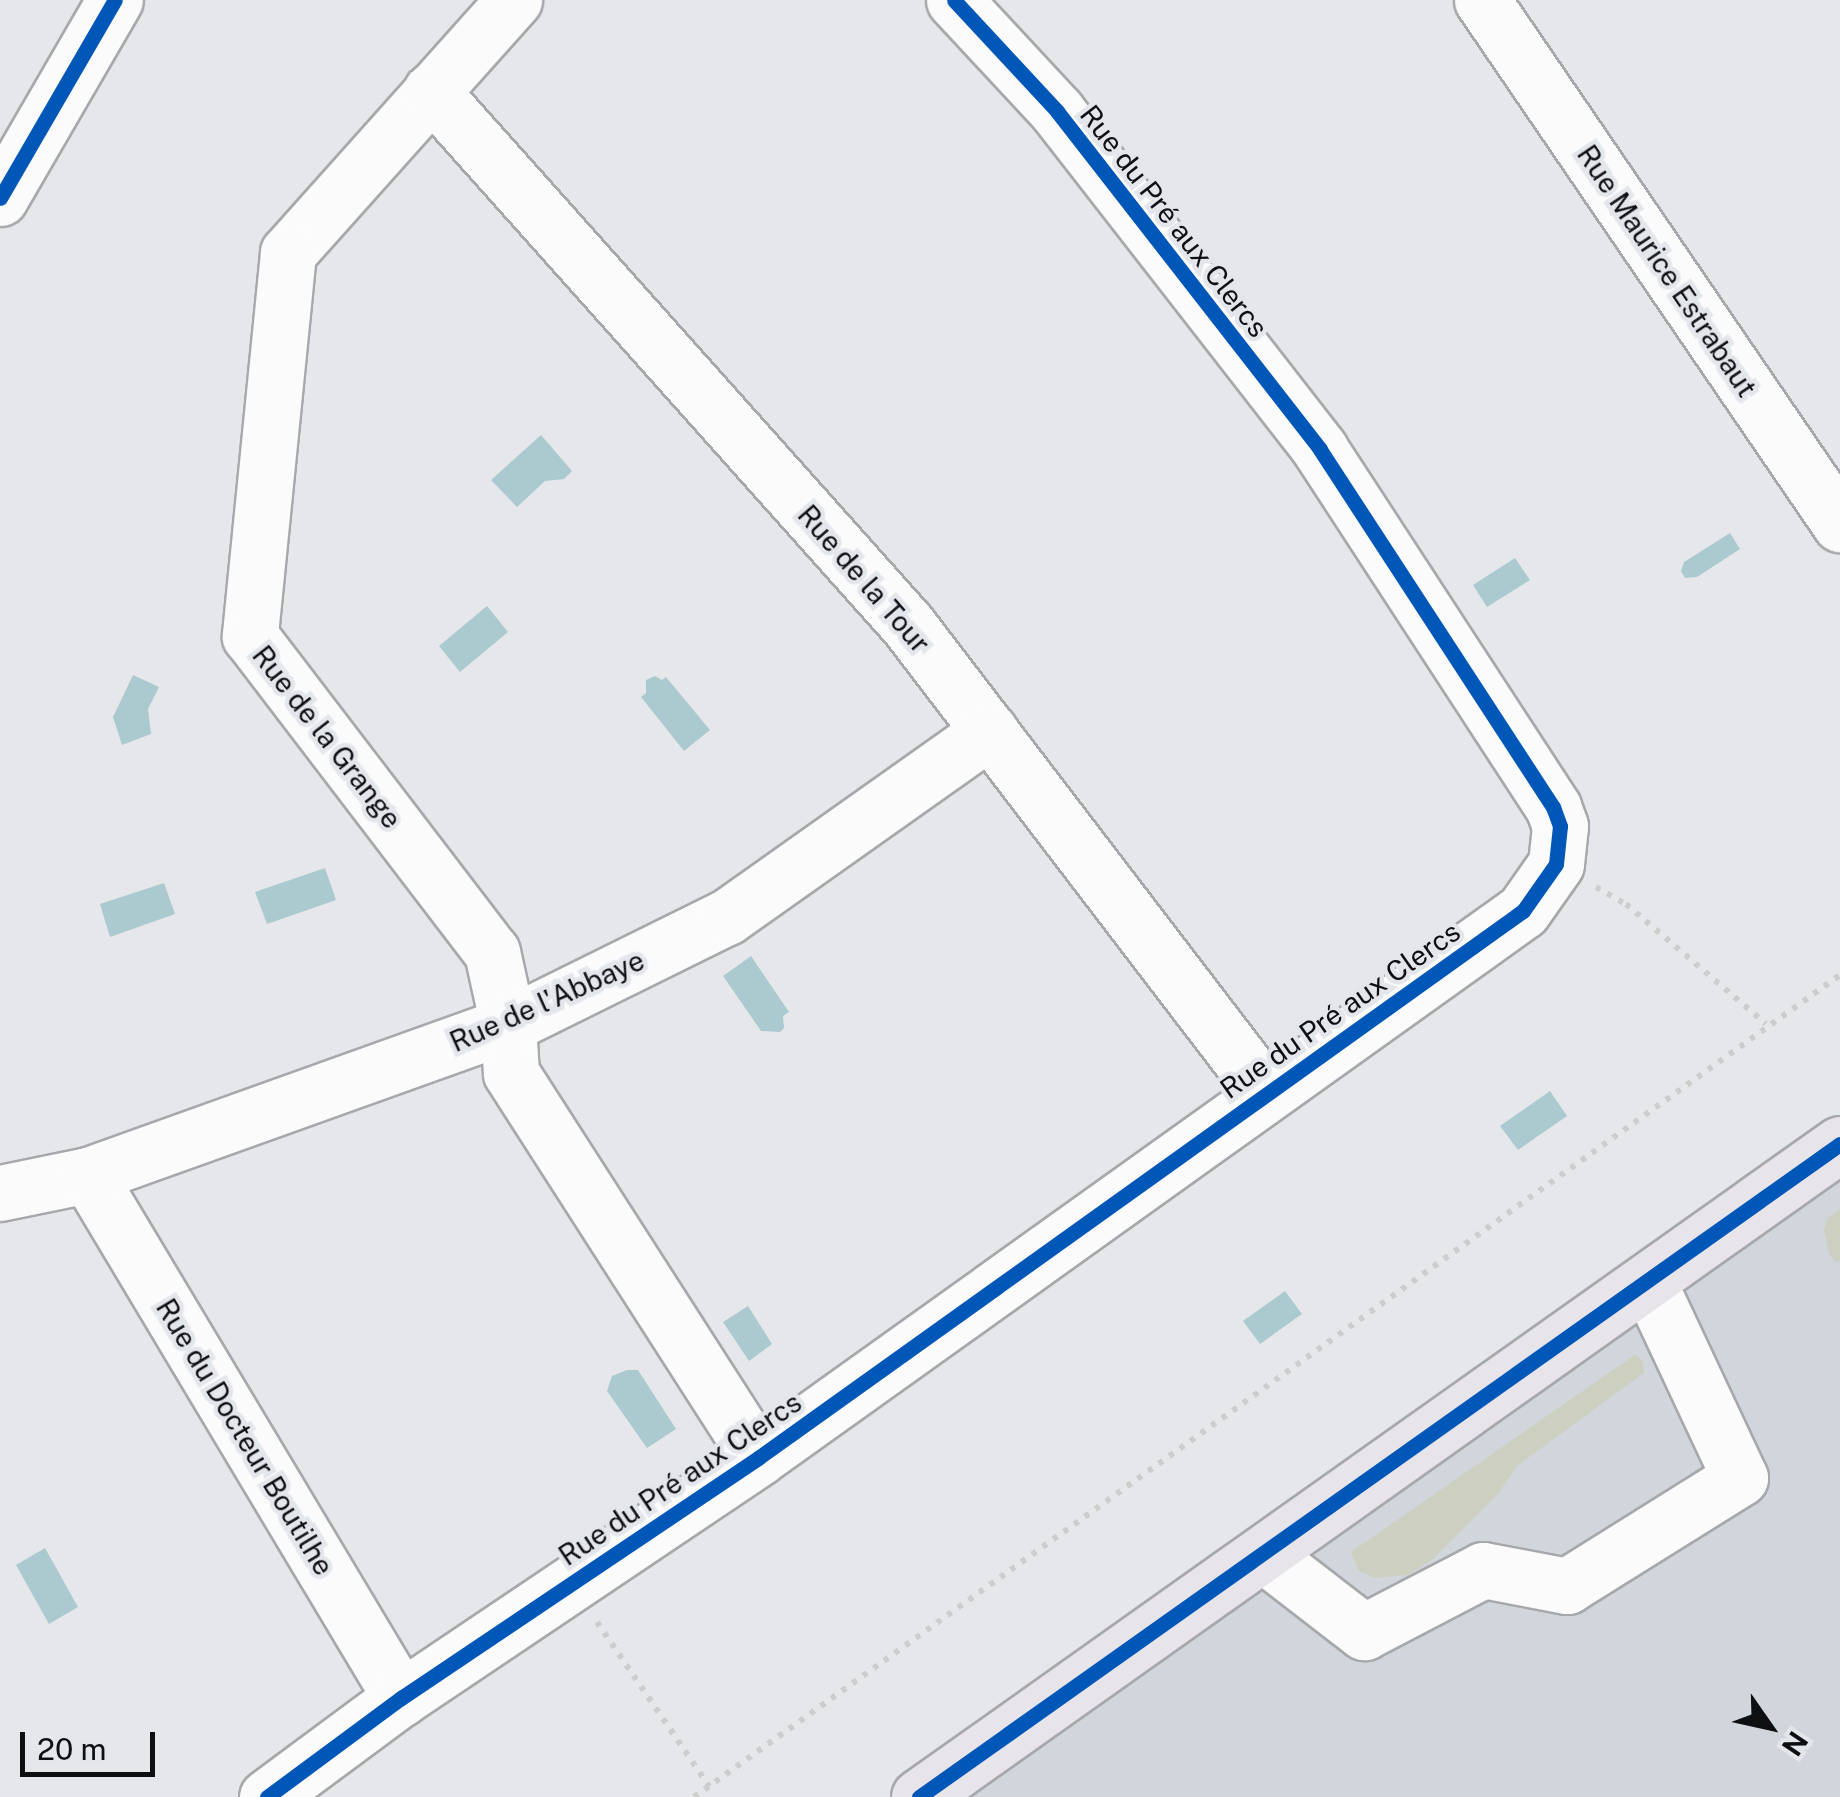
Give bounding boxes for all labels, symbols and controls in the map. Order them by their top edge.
street label: Rue du Pré aux Clercs [1073,98,1275,344]
street label: Rue Maurice Estrabaut [1570,139,1764,403]
street label: Rue de la Tour [790,498,938,660]
street label: Rue de la Grange [245,639,409,835]
street label: Rue du Pré aux Clercs [1213,914,1467,1106]
street label: Rue de l'Abbaye [444,943,650,1059]
street label: Rue du Docteur Boutilhe [149,1292,341,1582]
street label: Rue du Pré aux Clercs [552,1385,808,1573]
north arrow [1720,1677,1820,1777]
scale bar [25,1712,160,1774]
text: N [1775,1726,1815,1762]
text: 20 m [37,1731,106,1767]

